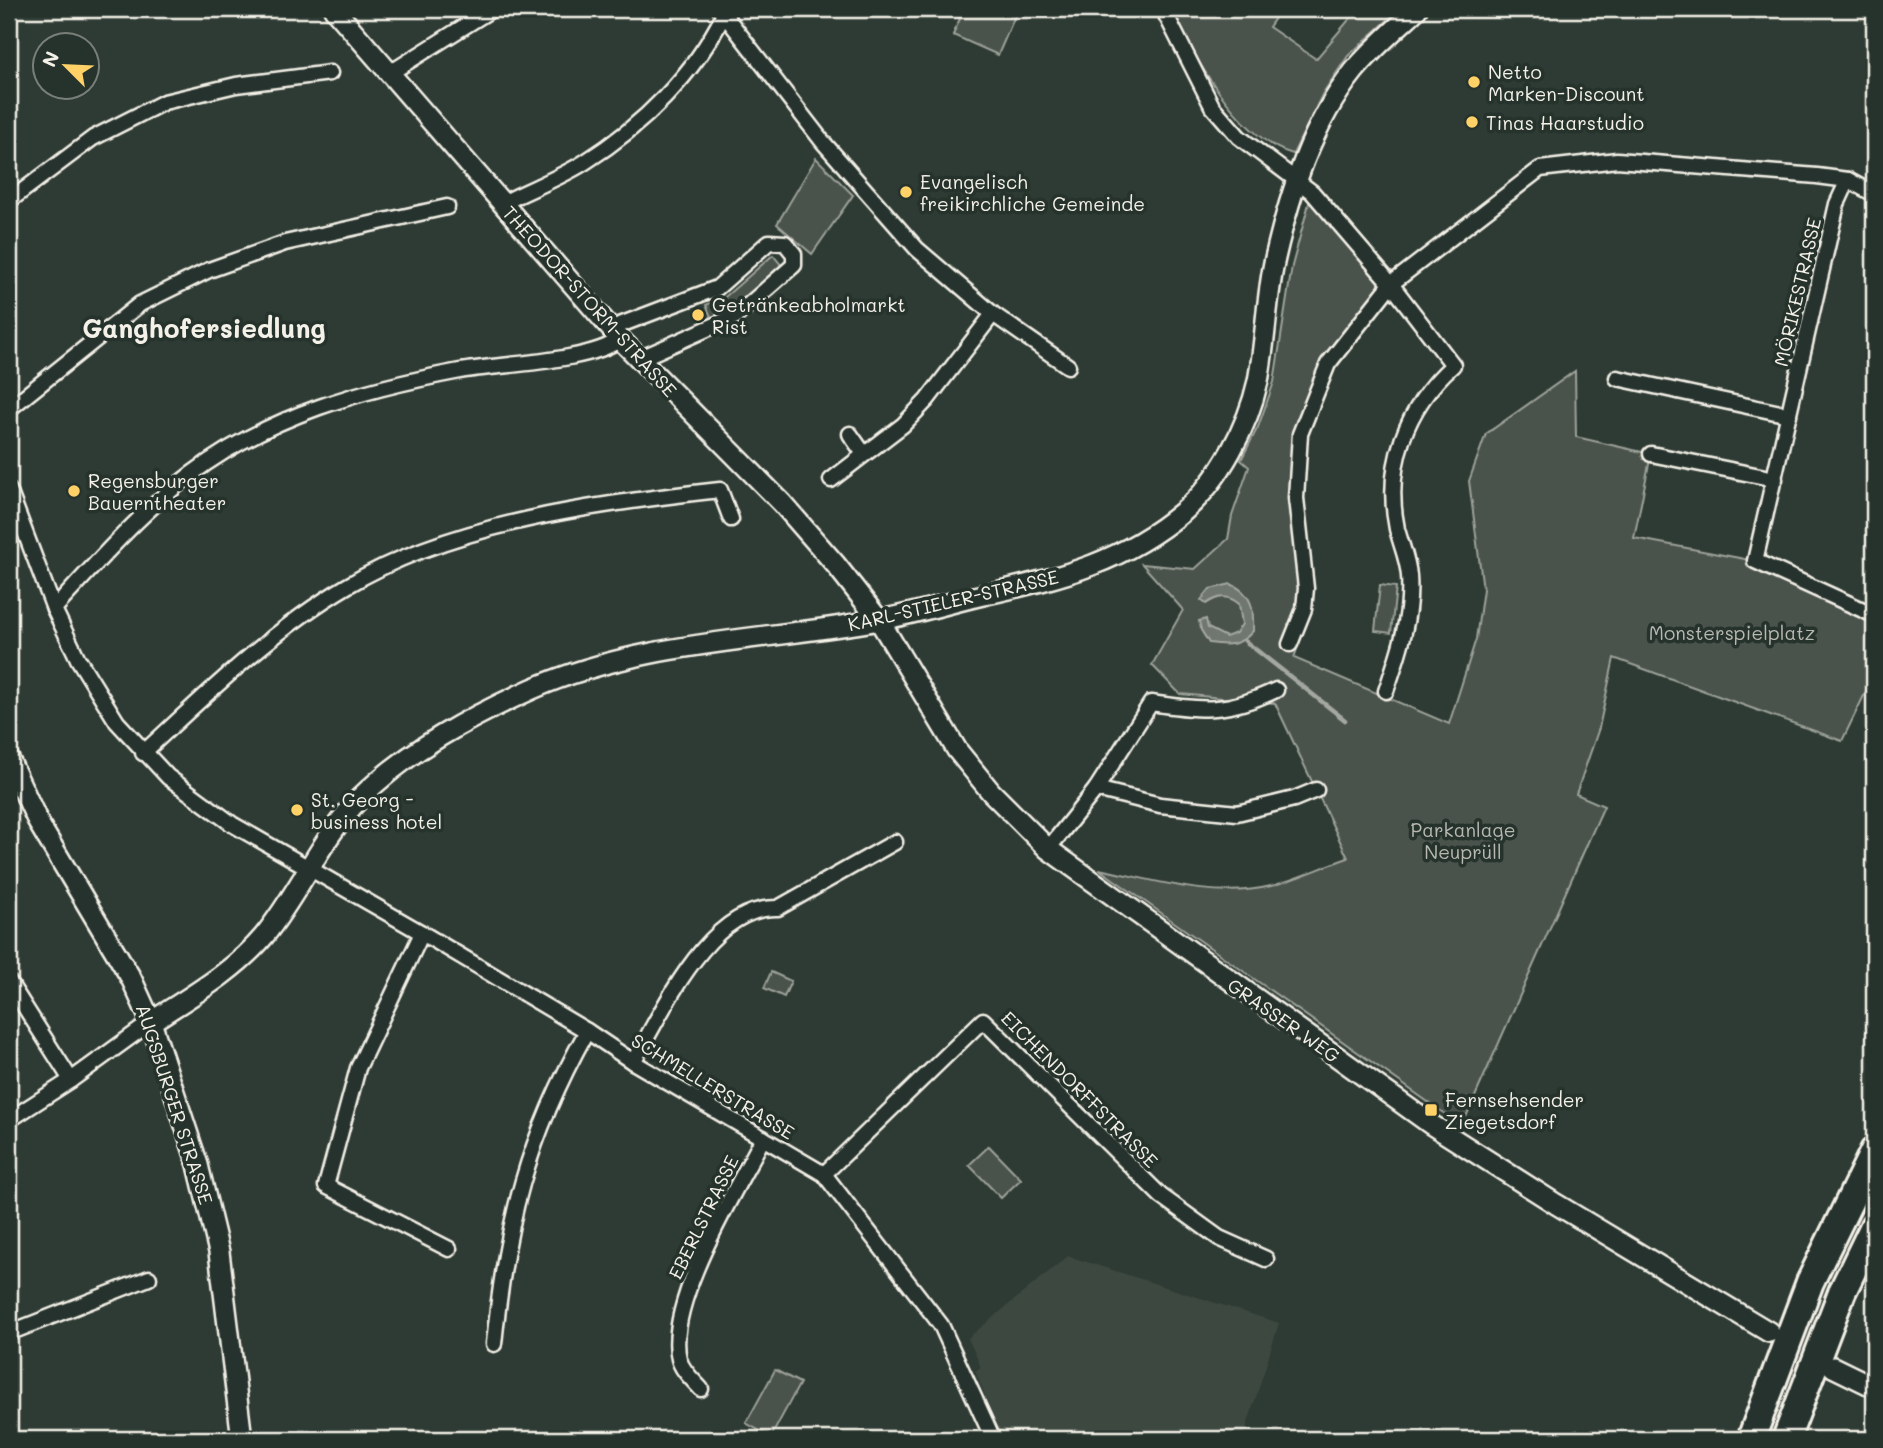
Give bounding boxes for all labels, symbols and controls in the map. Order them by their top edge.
north arrow [32,32,102,102]
text: N [36,47,64,71]
place label: Netto Marken-Discount [1488,59,1645,106]
marker: Netto Marken-Discount [1466,74,1482,90]
place label: Tinas Haarstudio [1486,110,1644,135]
marker: Tinas Haarstudio [1464,114,1480,130]
place label: Evangelisch freikirchliche Gemeinde [920,169,1145,216]
marker: Evangelisch freikirchliche Gemeinde [898,184,914,200]
street label: THEODOR-STORM-STRASSE [497,200,683,402]
street label: MÖRIKESTRASSE [1768,215,1826,369]
place label: Getränkeabholmarkt Rist [712,292,906,339]
marker: Getränkeabholmarkt Rist [690,307,706,323]
district label: Ganghofersiedlung [82,311,326,345]
place label: Regensburger Bauerntheater [88,468,226,515]
marker: Regensburger Bauerntheater [66,483,82,499]
street label: KARL-STIELER-STRASSE [845,564,1061,636]
park label: Monsterspielplatz [1649,620,1815,645]
place label: St. Georg - business hotel [311,787,442,834]
marker: St. Georg - business hotel [289,802,305,818]
park label: Parkanlage Neuprüll [1411,817,1515,864]
street label: GRASSER WEG [1223,972,1345,1068]
street label: AUGSBURGER STRASSE [131,1001,219,1208]
street label: EICHENDORFFSTRASSE [996,1005,1164,1173]
street label: SCHMELLERSTRASSE [627,1027,799,1145]
place label: Fernsehsender Ziegetsdorf [1445,1087,1584,1134]
marker: Fernsehsender Ziegetsdorf [1423,1102,1439,1118]
street label: EBERLSTRASSE [662,1151,744,1283]

